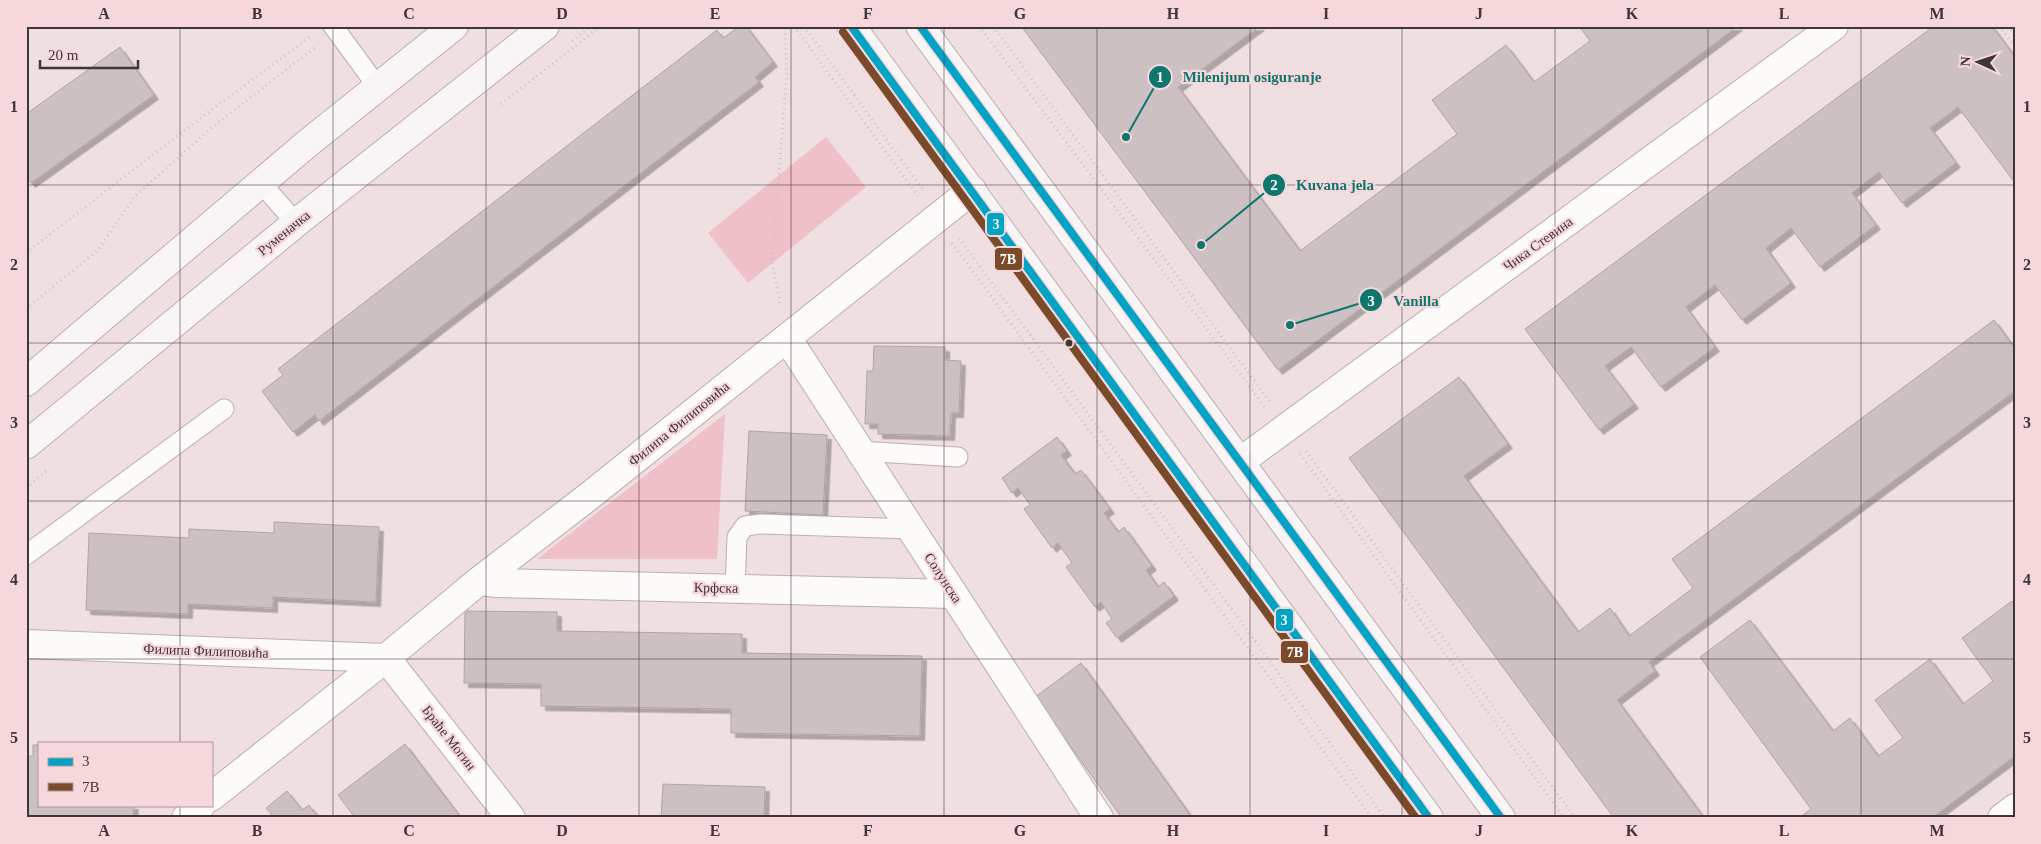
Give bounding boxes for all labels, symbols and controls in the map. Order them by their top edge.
text: A [98,5,110,22]
text: B [252,5,263,22]
text: C [403,5,415,22]
text: D [556,5,568,22]
text: E [710,5,720,22]
text: F [863,5,873,22]
text: G [1014,5,1027,22]
text: H [1167,5,1180,22]
text: I [1323,5,1329,22]
text: J [1475,5,1483,22]
text: K [1626,5,1639,22]
text: L [1779,5,1789,22]
text: M [1929,5,1945,22]
scale bar [40,38,138,70]
north arrow [1954,38,2004,88]
text: 20 m [48,47,79,63]
text: N [1958,56,1973,67]
callout: Milenijum osiguranje [1147,62,1331,92]
text: 1 [1156,69,1164,85]
text: Milenijum osiguranje [1183,69,1322,85]
text: 1 [10,98,18,115]
text: 1 [2023,98,2031,115]
callout: Kuvana jela [1261,170,1384,200]
text: 2 [1270,177,1278,193]
text: Kuvana jela [1296,177,1374,193]
street label: Руменачка [255,207,314,259]
line badge: 3 [986,212,1005,236]
street label: Чика Стевина [1500,213,1576,274]
text: 3 [993,217,1000,232]
line badge: 7B [994,247,1023,271]
text: 7B [1000,252,1016,267]
text: 2 [10,256,18,273]
text: 2 [2023,256,2031,273]
callout: Vanilla [1359,285,1449,315]
text: 3 [1367,293,1375,309]
text: Vanilla [1393,293,1439,309]
unlabelled marker [1064,338,1074,348]
street label: Филипа Филиповића [626,378,733,469]
text: 3 [10,414,18,431]
text: 3 [2023,414,2031,431]
street label: Солунска [921,550,965,606]
text: 4 [10,571,18,588]
text: 4 [2023,571,2031,588]
street label: Крфска [694,580,739,596]
line badge: 3 [1275,608,1294,632]
text: 3 [1281,613,1288,628]
line badge: 7B [1280,640,1309,664]
street label: Филипа Филиповића [143,641,270,661]
text: 7B [1287,645,1303,660]
street label: Браће Могин [419,703,479,774]
text: 5 [10,729,18,746]
text: 5 [2023,729,2031,746]
legend [38,742,212,806]
text: 3 [82,753,90,769]
text: 7B [82,779,100,795]
text: A [98,822,110,839]
text: B [252,822,263,839]
text: C [403,822,415,839]
text: D [556,822,568,839]
text: E [710,822,720,839]
text: F [863,822,873,839]
text: G [1014,822,1027,839]
text: H [1167,822,1180,839]
text: I [1323,822,1329,839]
text: J [1475,822,1483,839]
text: K [1626,822,1639,839]
text: L [1779,822,1789,839]
text: M [1929,822,1945,839]

